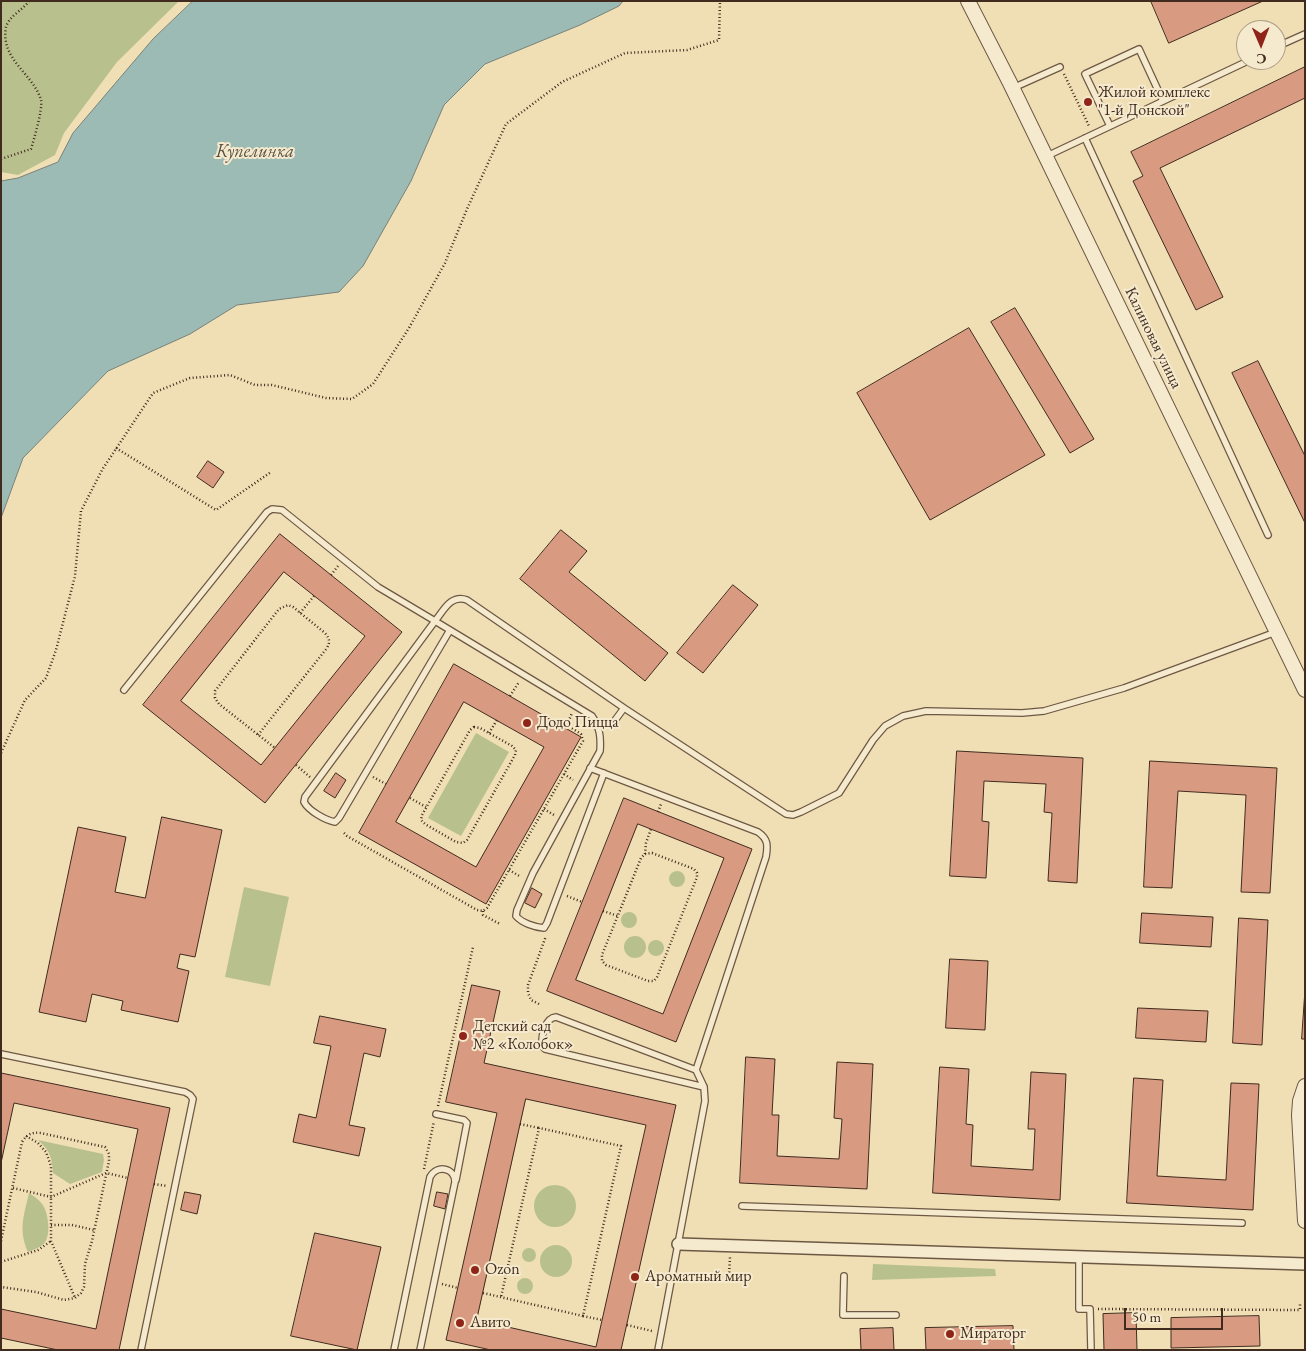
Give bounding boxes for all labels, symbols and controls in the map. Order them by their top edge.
north arrow [1236,20,1286,70]
text: С [1256,50,1266,68]
place label: Жилой комплекс "1-й Донской" [1098,83,1210,121]
marker: Жилой комплекс "1-й Донской" [1082,96,1094,108]
water label: Купелинка [216,141,294,163]
street label: Калиновая улица [1120,284,1186,392]
place label: Додо Пицца [537,713,619,733]
marker: Додо Пицца [521,717,533,729]
place label: Детский сад №2 «Колобок» [473,1017,573,1055]
marker: Детский сад №2 «Колобок» [457,1030,469,1042]
place label: Ozon [485,1260,520,1280]
marker: Ozon [469,1264,481,1276]
place label: Ароматный мир [645,1267,752,1287]
marker: Ароматный мир [629,1271,641,1283]
scale bar [1126,1298,1225,1330]
text: 50 m [1132,1307,1161,1326]
place label: Авито [470,1313,511,1333]
marker: Авито [454,1317,466,1329]
place label: Мираторг [960,1324,1026,1344]
marker: Мираторг [944,1328,956,1340]

